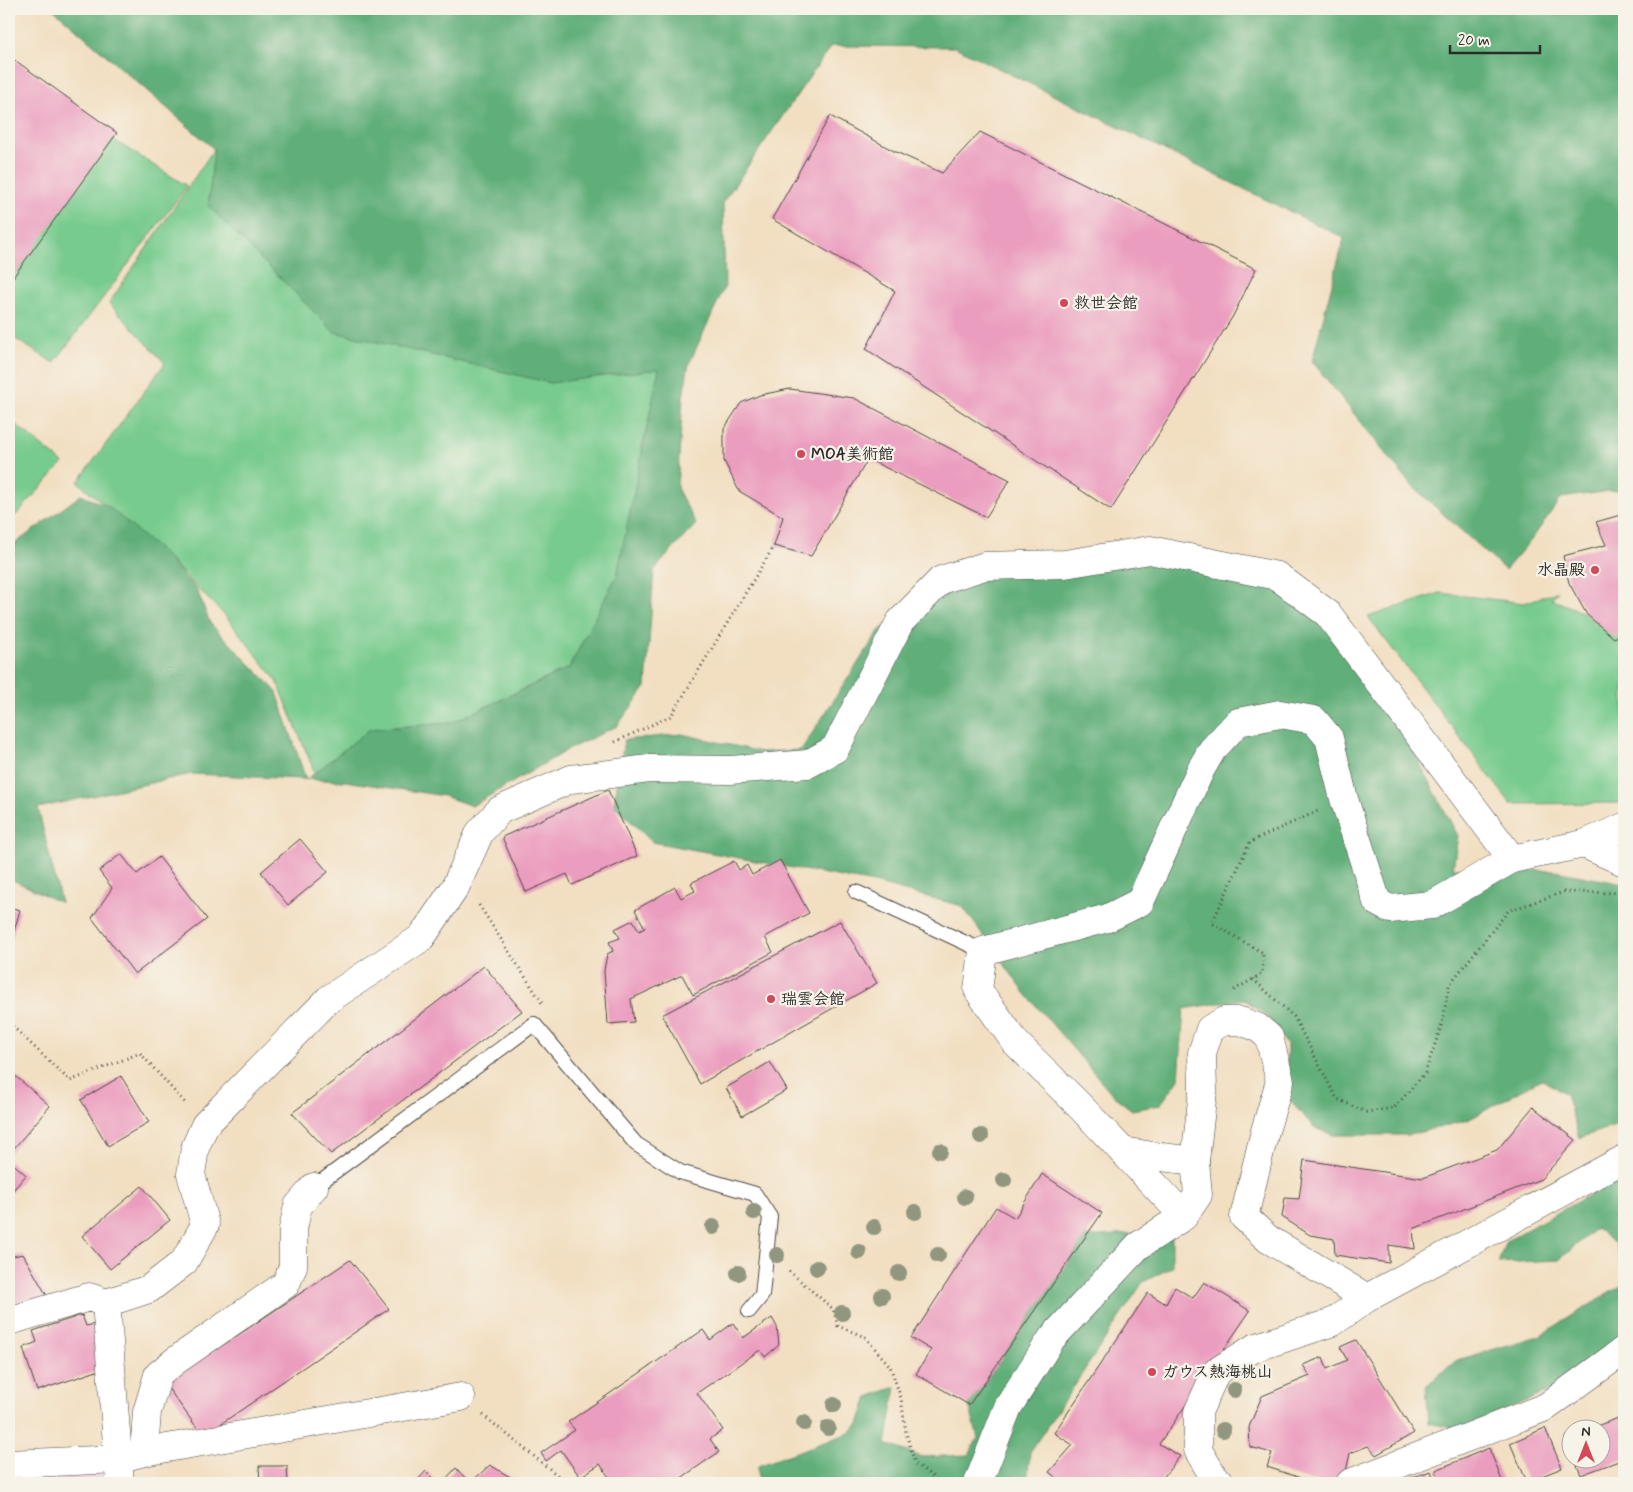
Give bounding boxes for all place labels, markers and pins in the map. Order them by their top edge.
place label: 救世会館 [1074,293,1138,314]
marker: 救世会館 [1058,297,1070,309]
place label: MOA美術館 [811,444,894,465]
marker: MOA美術館 [795,448,807,460]
place label: 水晶殿 [1537,560,1585,581]
marker: 水晶殿 [1589,564,1601,576]
place label: 瑞雲会館 [781,989,845,1010]
marker: 瑞雲会館 [765,993,777,1005]
place label: ガウス熱海桃山 [1162,1362,1273,1383]
marker: ガウス熱海桃山 [1146,1366,1158,1378]

